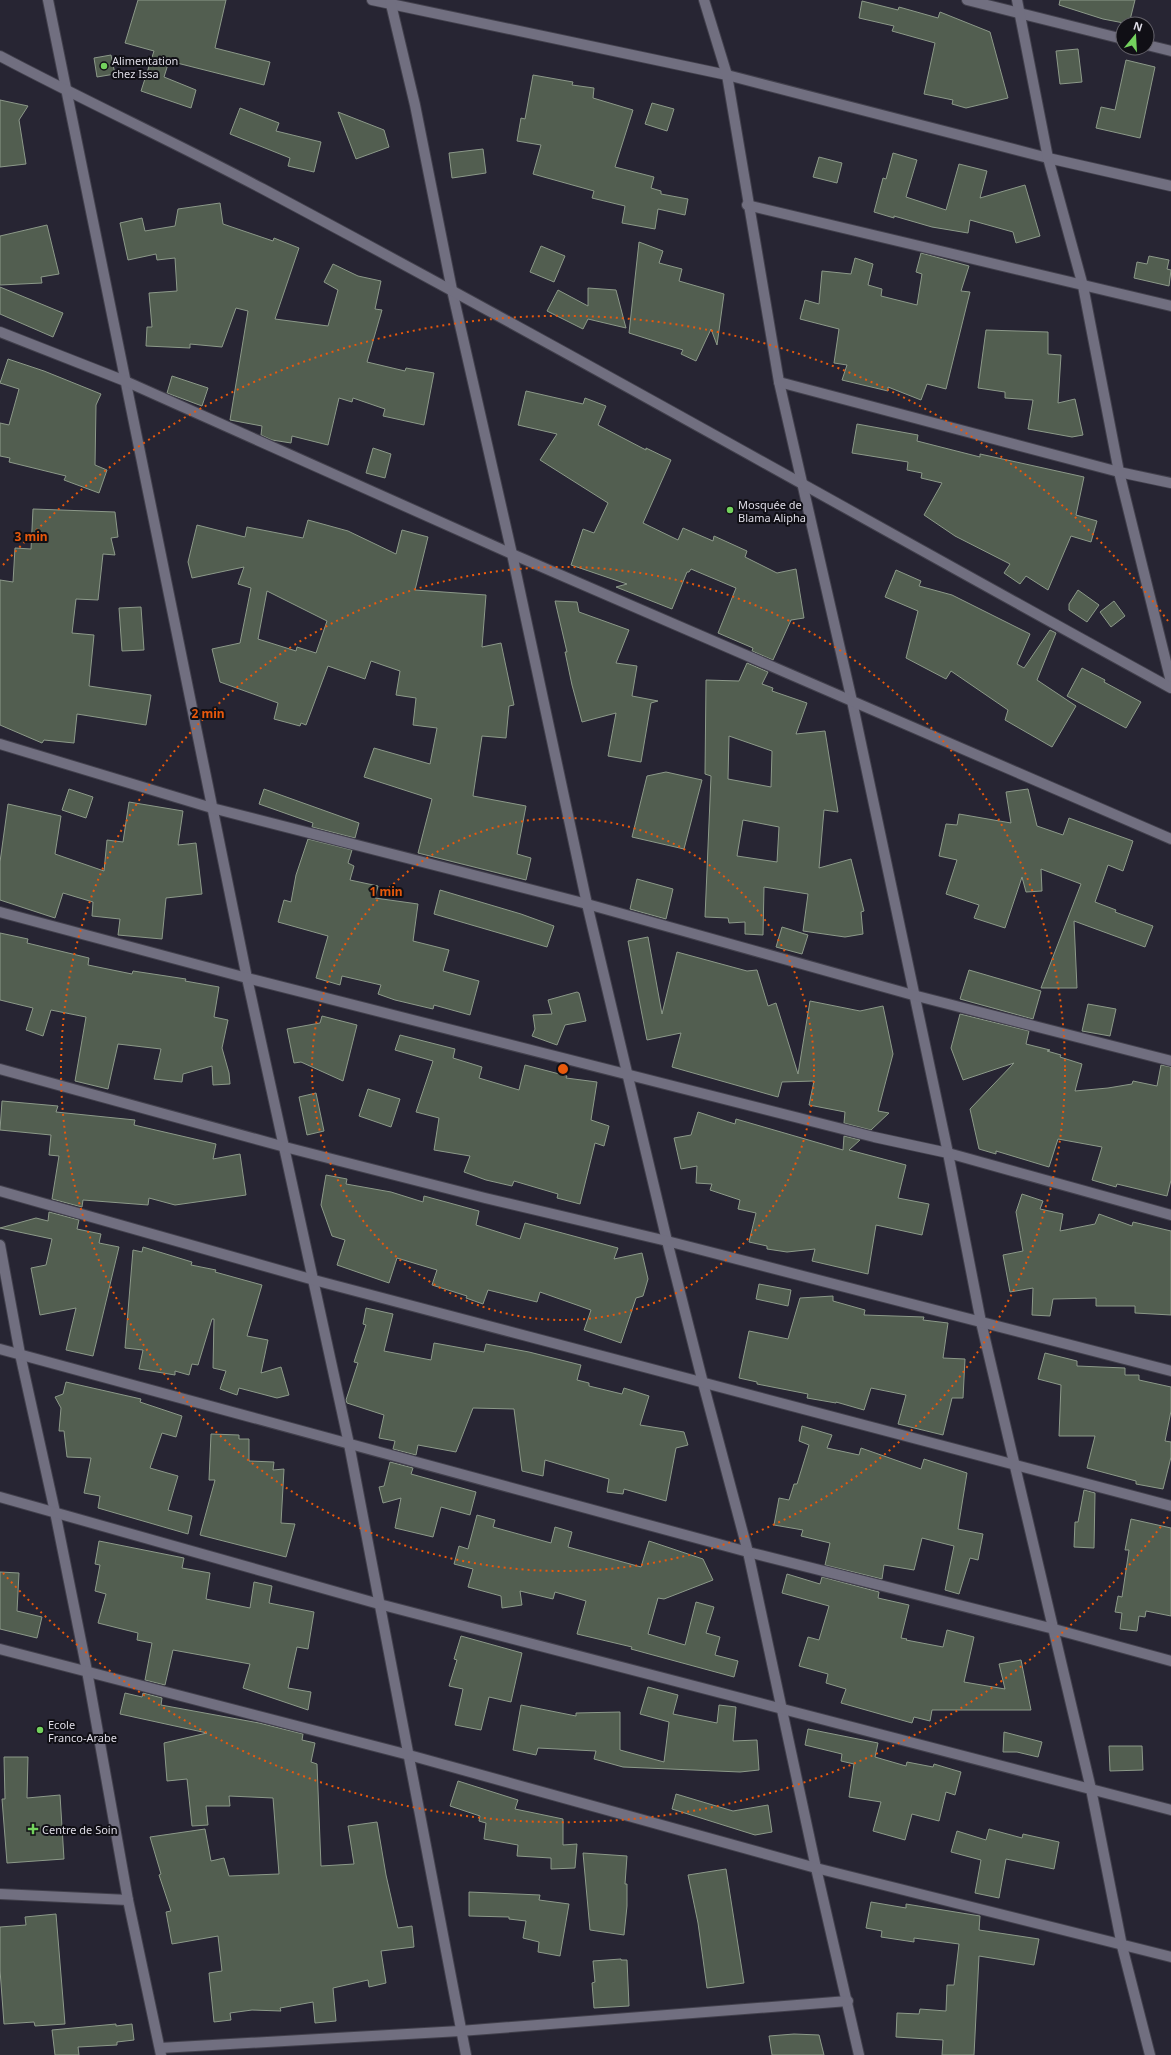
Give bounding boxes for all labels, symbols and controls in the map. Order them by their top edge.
north arrow [1115,16,1155,56]
text: N [1132,17,1145,35]
place label: Alimentation chez Issa [112,53,178,81]
marker: Alimentation chez Issa [99,61,109,71]
place label: Mosquée de Blama Alipha [738,497,806,525]
marker: Mosquée de Blama Alipha [725,505,735,515]
text: 3 min [14,528,48,545]
text: 2 min [191,705,225,722]
text: 1 min [369,883,403,900]
centre of rings [556,1062,570,1076]
place label: Ecole Franco-Arabe [48,1717,117,1745]
marker: Ecole Franco-Arabe [35,1725,45,1735]
place label: Centre de Soin [42,1822,117,1837]
marker: Centre de Soin [27,1823,39,1835]

